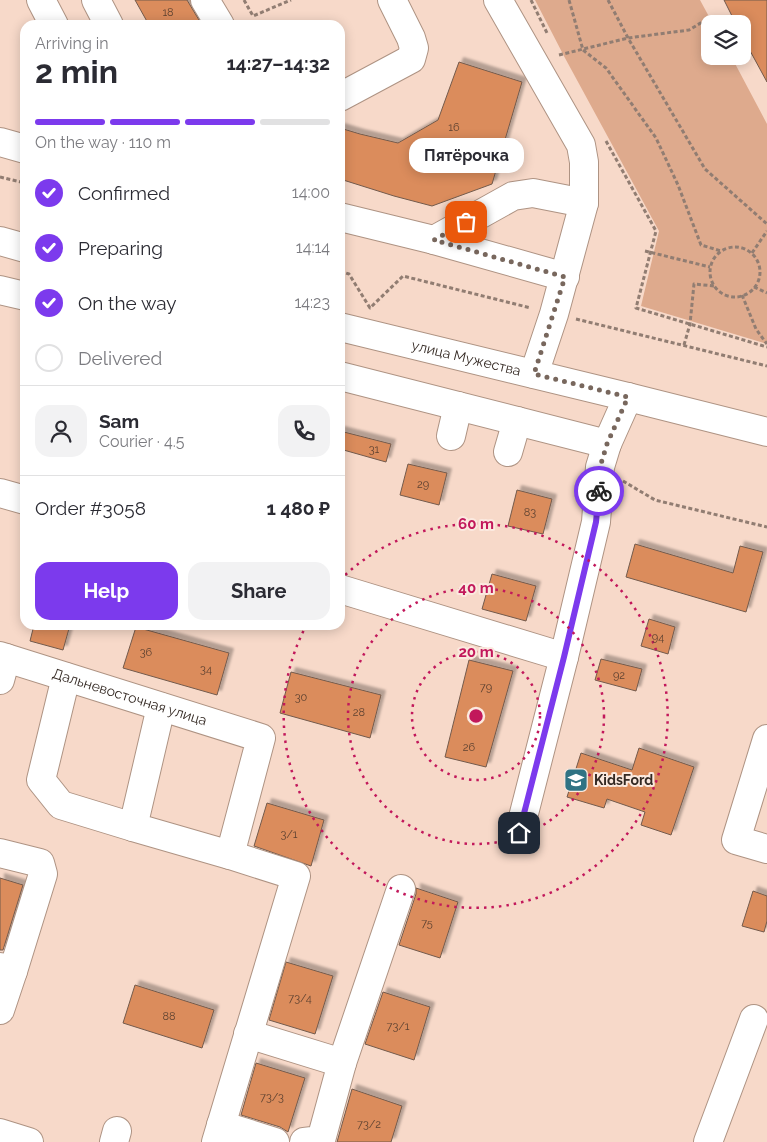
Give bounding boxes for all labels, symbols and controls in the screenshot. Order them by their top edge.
house number: 18 [162,6,174,19]
map controls [701,15,751,65]
button: layers [701,15,751,65]
text: Arriving in [35,34,109,53]
text: 14:27–14:32 [226,52,330,74]
text: 2 min [35,53,118,90]
house number: 16 [448,121,460,134]
text: On the way · 110 m [35,133,171,152]
callout: Пятёрочка [408,137,524,172]
text: Пятёрочка [424,146,509,165]
icon: check [35,179,63,207]
text: Confirmed [78,182,170,204]
text: 14:00 [292,183,330,202]
pin [445,201,487,243]
icon: bag [452,208,480,236]
icon: check [35,234,63,262]
text: Preparing [78,237,163,259]
text: 14:14 [296,238,330,257]
icon: check [35,289,63,317]
text: On the way [78,292,177,314]
text: 14:23 [295,293,330,312]
street label: улица Мужества [410,337,523,379]
text: Delivered [78,347,162,369]
button: person [35,405,87,457]
button: phone [278,405,330,457]
text: Sam [99,410,139,432]
text: Courier · 4.5 [99,432,184,451]
house number: 31 [369,443,380,456]
courier [574,466,624,516]
icon: bike [585,477,613,505]
house number: 29 [417,478,429,491]
text: Order #3058 [35,497,146,519]
text: 1 480 ₽ [266,497,330,519]
house number: 83 [524,506,536,519]
text: 60 m [458,515,494,533]
button: Help [35,562,178,620]
button: Share [188,562,330,620]
text: 40 m [458,579,494,597]
house number: 94 [652,631,664,644]
text: 20 m [458,643,494,661]
house number: 36 [140,646,153,659]
house number: 34 [200,663,212,676]
street label: Дальневосточная улица [51,665,209,729]
house number: 92 [613,669,625,682]
house number: 79 [480,681,492,694]
house number: 30 [295,691,308,704]
house number: 28 [353,706,365,719]
centre of rings [467,707,485,725]
house number: 26 [463,741,476,754]
school or university icon: KidsFord [563,767,589,793]
place label: KidsFord [594,772,653,788]
pin [498,812,540,854]
icon: home [505,819,533,847]
house number: 3/1 [280,828,298,841]
house number: 75 [421,917,433,930]
house number: 73/4 [288,992,312,1005]
house number: 88 [162,1010,176,1023]
house number: 73/1 [387,1020,410,1033]
house number: 73/3 [260,1091,284,1104]
house number: 73/2 [357,1118,381,1131]

